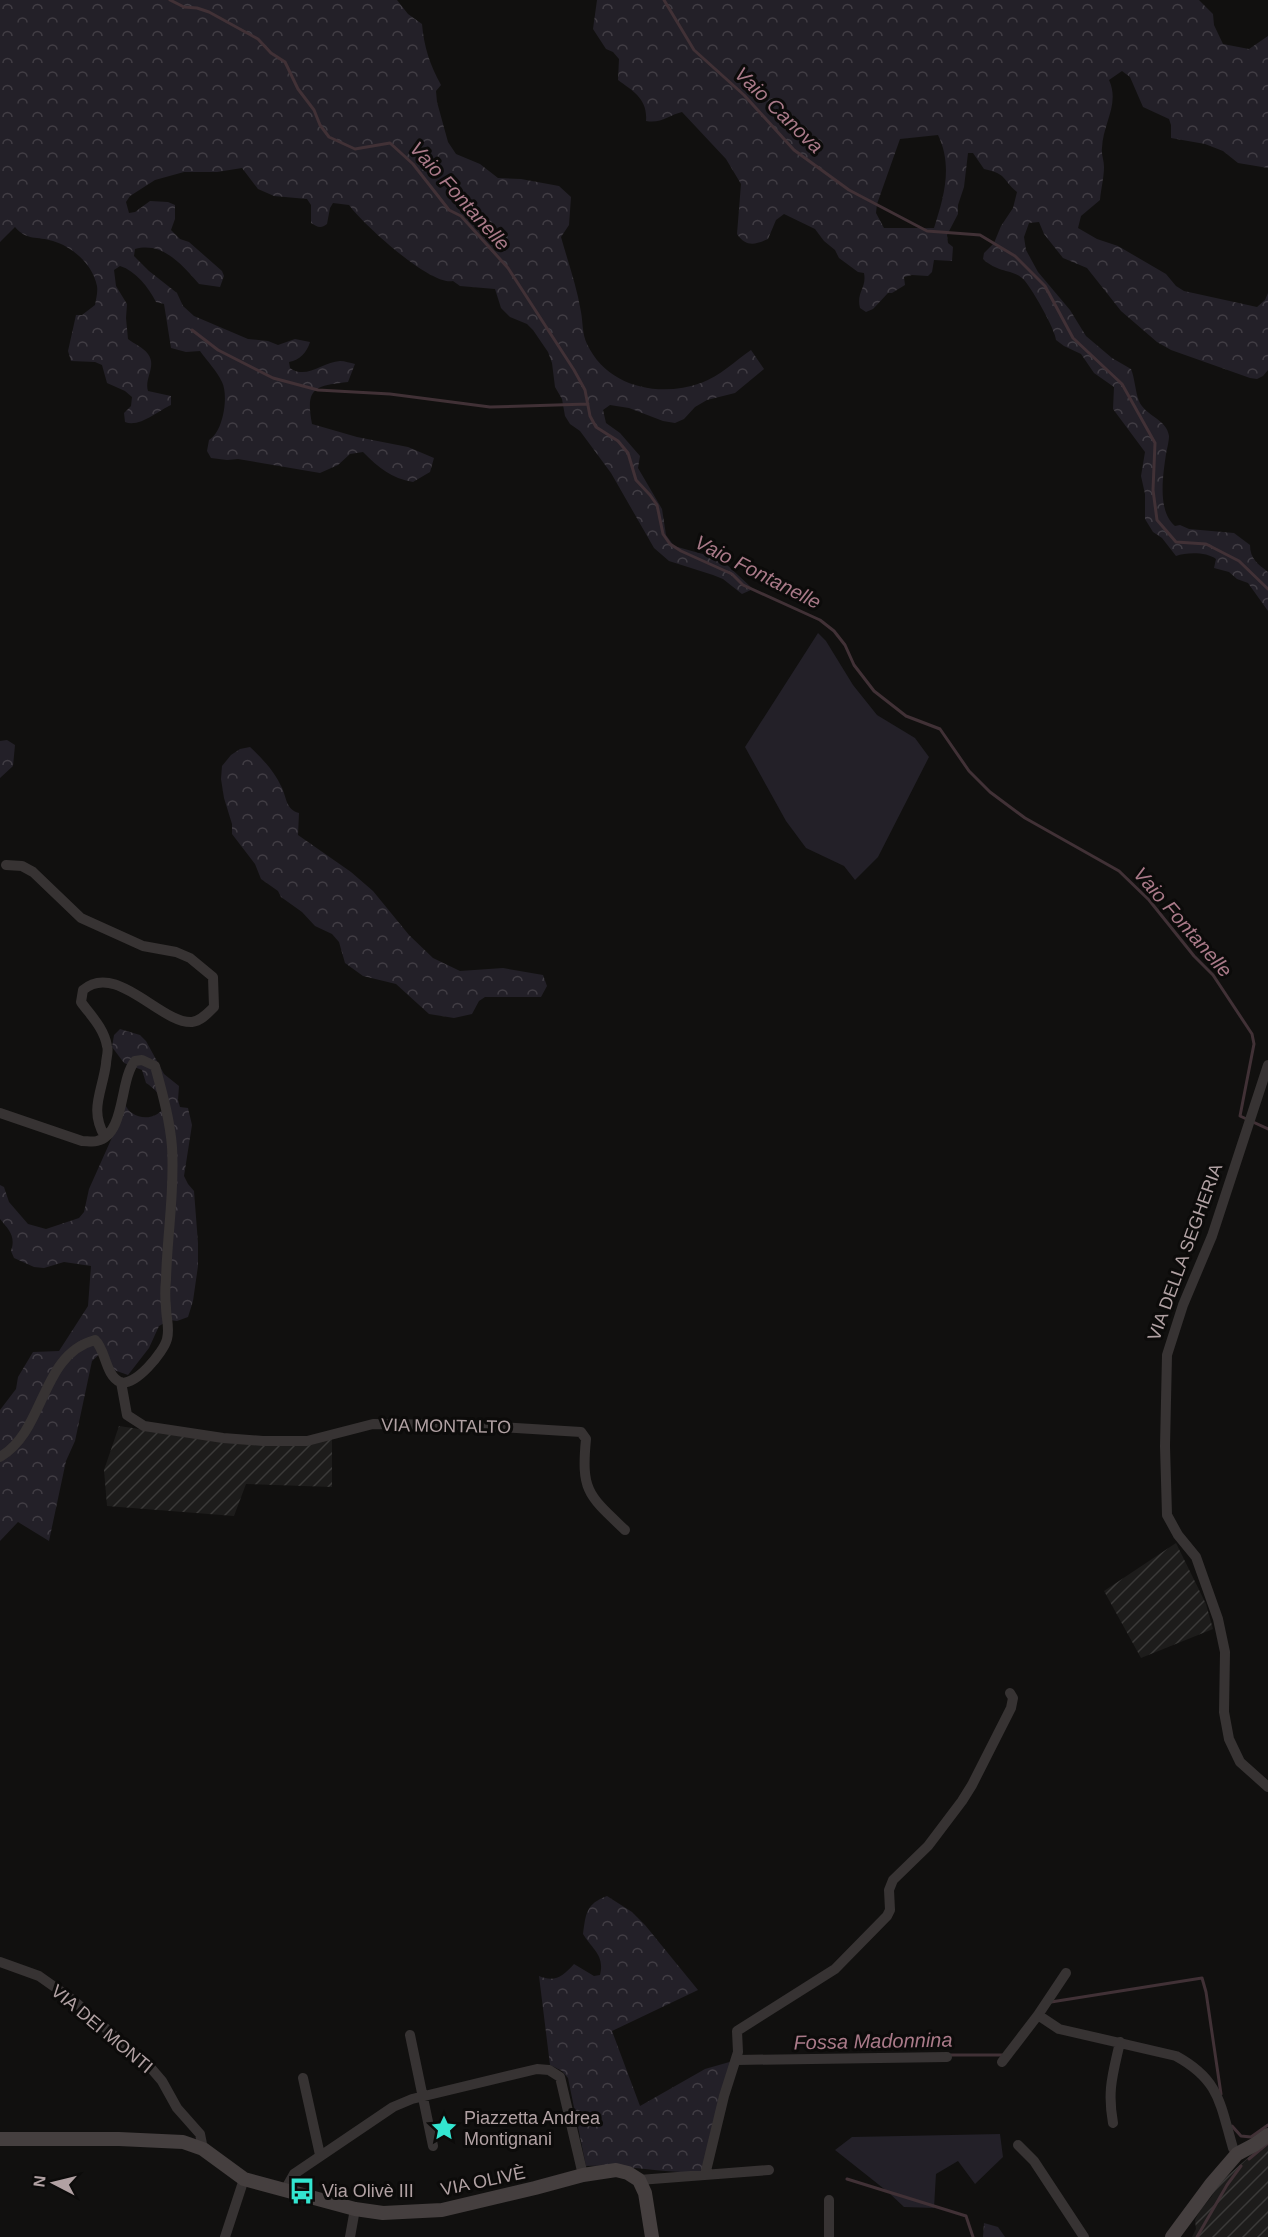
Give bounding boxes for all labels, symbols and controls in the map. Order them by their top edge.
water label: Vaio Canova [730,63,828,157]
water label: Vaio Fontanelle [406,137,514,255]
water label: Vaio Fontanelle [691,531,825,613]
water label: Vaio Fontanelle [1129,863,1237,981]
street label: VIA DELLA SEGHERIA [1144,1161,1226,1343]
street label: VIA MONTALTO [381,1415,511,1437]
street label: VIA DEI MONTI [47,1981,157,2077]
water label: Fossa Madonnina [793,2029,953,2053]
place label: Piazzetta Andrea Montignani [464,2108,601,2149]
place icon: Piazzetta Andrea Montignani [429,2113,459,2143]
north arrow [24,2153,84,2213]
street label: VIA OLIVÈ [439,2162,527,2200]
text: N [30,2174,49,2188]
bus stop icon: Via Olivè III [287,2176,317,2206]
place label: Via Olivè III [322,2181,414,2201]

